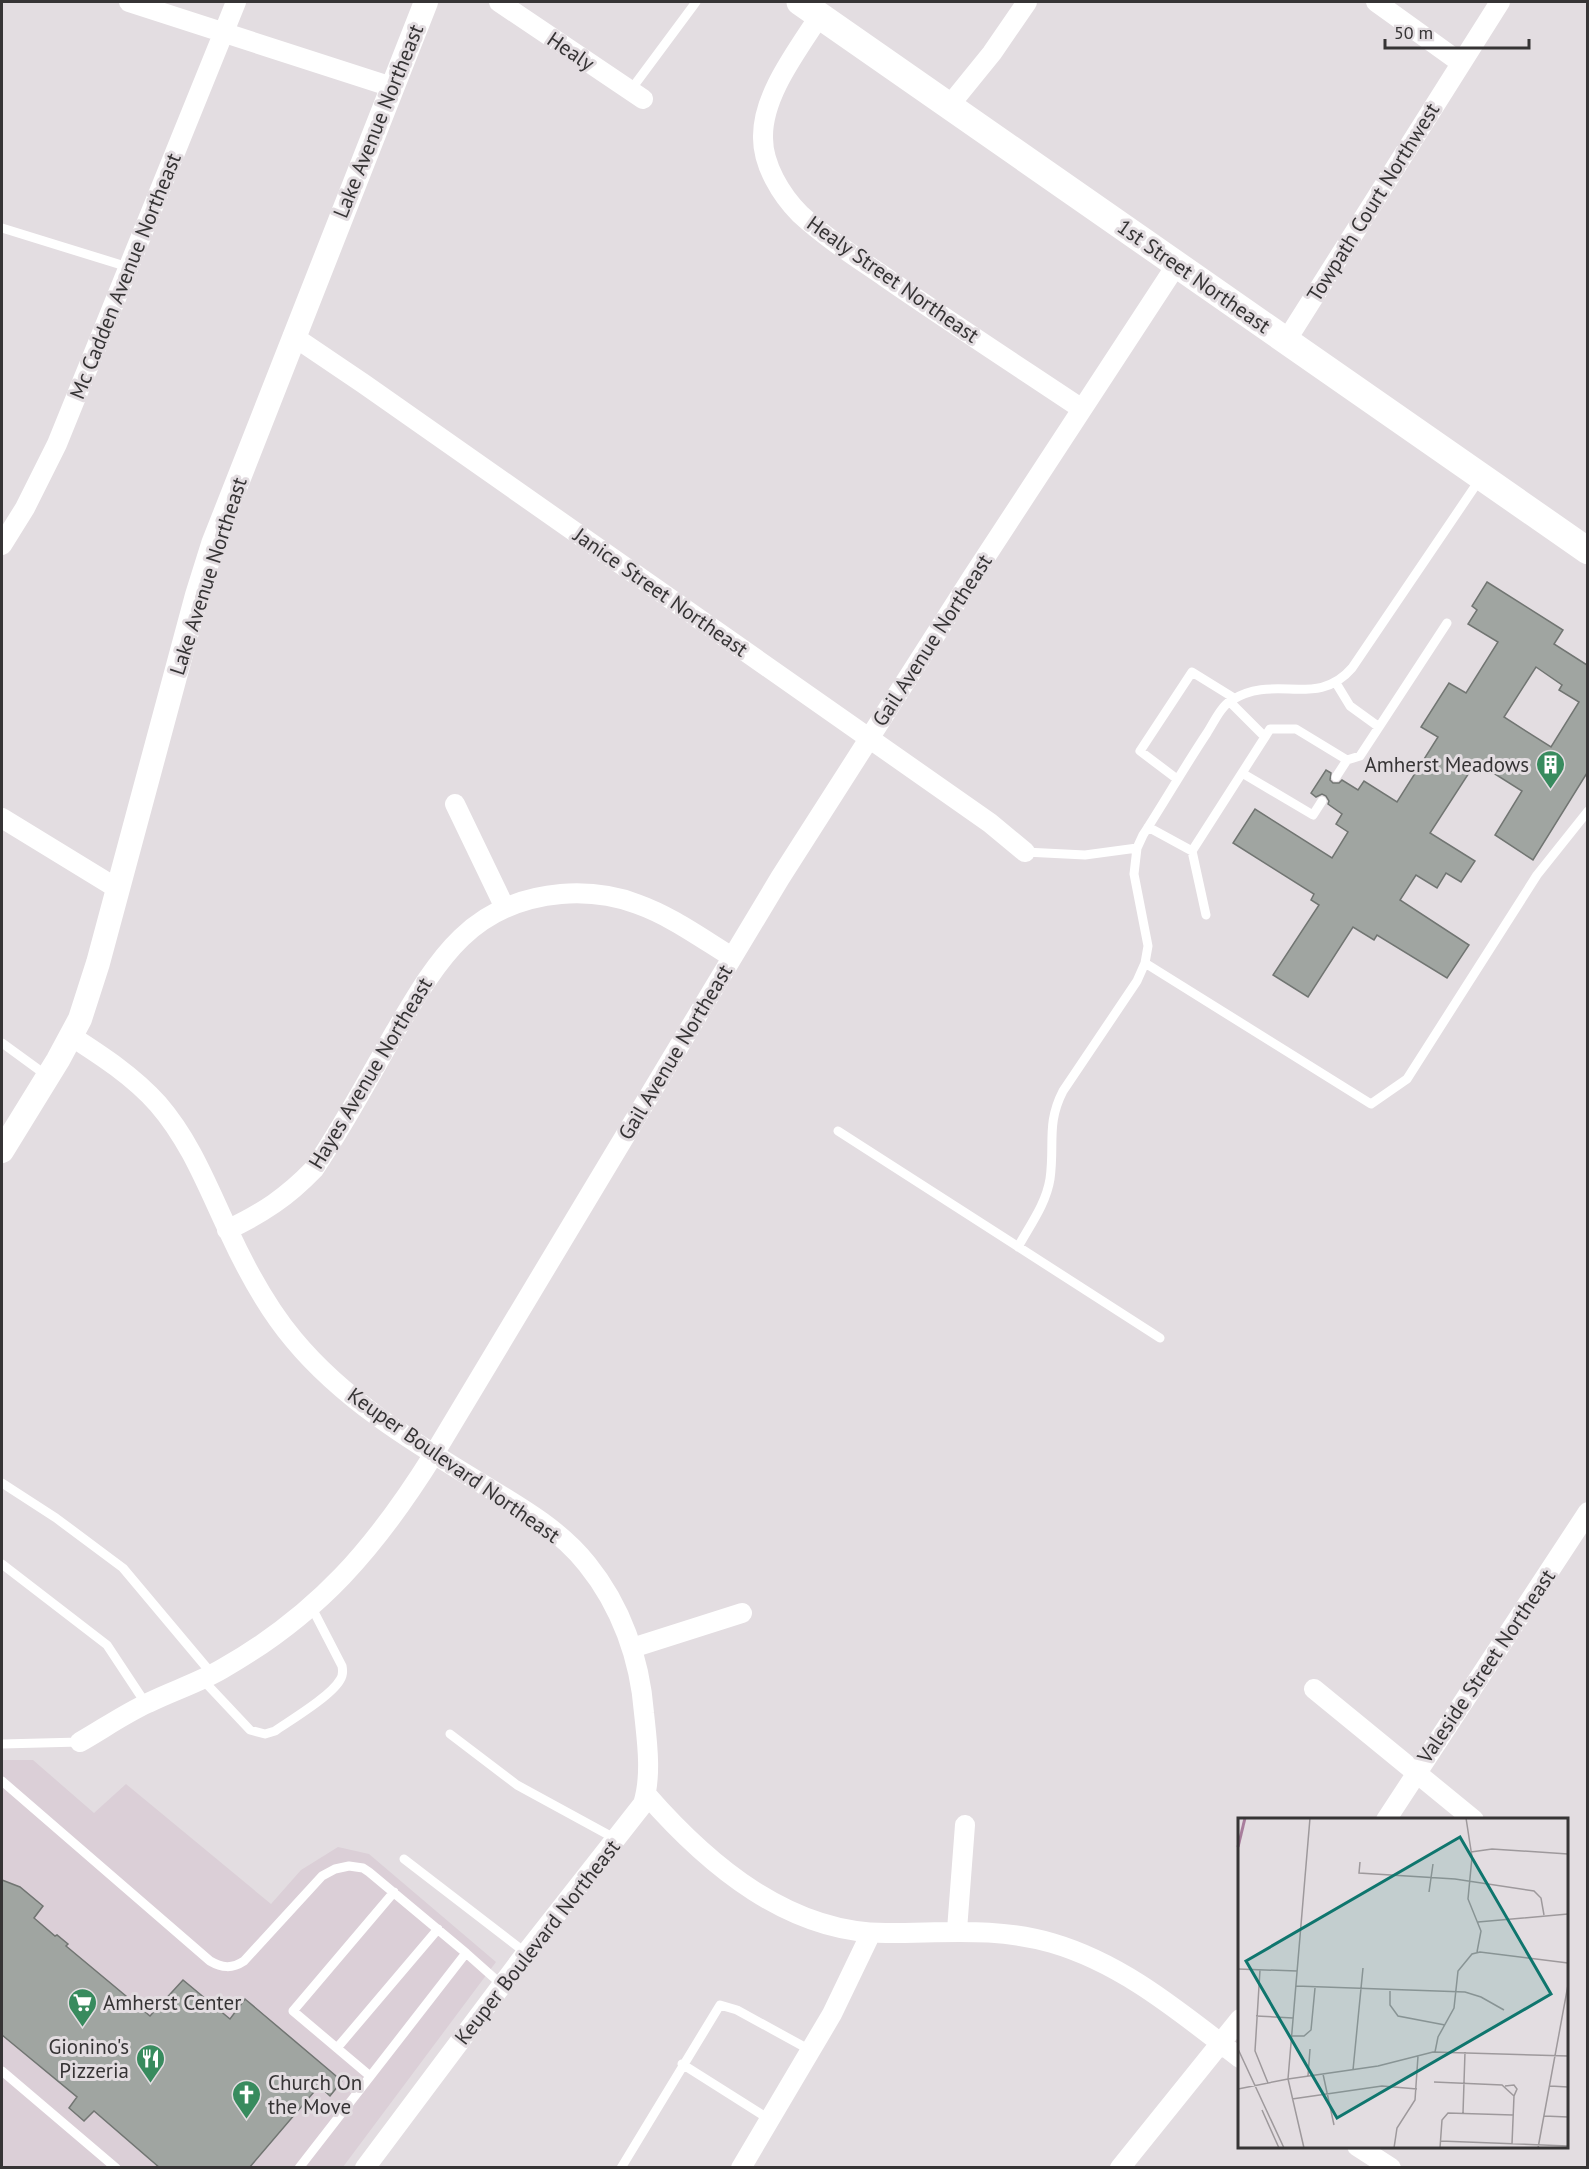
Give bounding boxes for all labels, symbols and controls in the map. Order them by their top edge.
scale bar [1385,12,1529,50]
street label: Lake Avenue Northeast [327,20,429,222]
text: 50 m [1394,21,1433,44]
street label: Healy [542,26,600,77]
street label: Towpath Court Northwest [1301,98,1445,306]
street label: Mc Cadden Avenue Northeast [63,149,187,403]
street label: Healy Street Northeast [802,209,984,349]
street label: 1st Street Northeast [1112,213,1276,339]
street label: Lake Avenue Northeast [163,474,253,678]
street label: Janice Street Northeast [568,521,754,662]
street label: Gail Avenue Northeast [866,549,998,731]
building icon: Amherst Meadows [1534,748,1566,790]
place label: Amherst Meadows [1365,751,1529,778]
street label: Gail Avenue Northeast [612,959,738,1145]
street label: Hayes Avenue Northeast [302,972,438,1174]
street label: Keuper Boulevard Northeast [343,1381,565,1549]
street label: Valeside Street Northeast [1410,1564,1561,1769]
inset map [1238,1818,1568,2148]
street label: Keuper Boulevard Northeast [448,1834,626,2050]
supermarket icon: Amherst Center [66,1986,98,2028]
place label: Amherst Center [103,1989,241,2016]
place label: Gionino's Pizzeria [48,2033,129,2084]
restaurant icon: Gionino's Pizzeria [134,2042,166,2084]
place label: Church On the Move [268,2069,362,2120]
church icon: Church On the Move [231,2078,263,2120]

